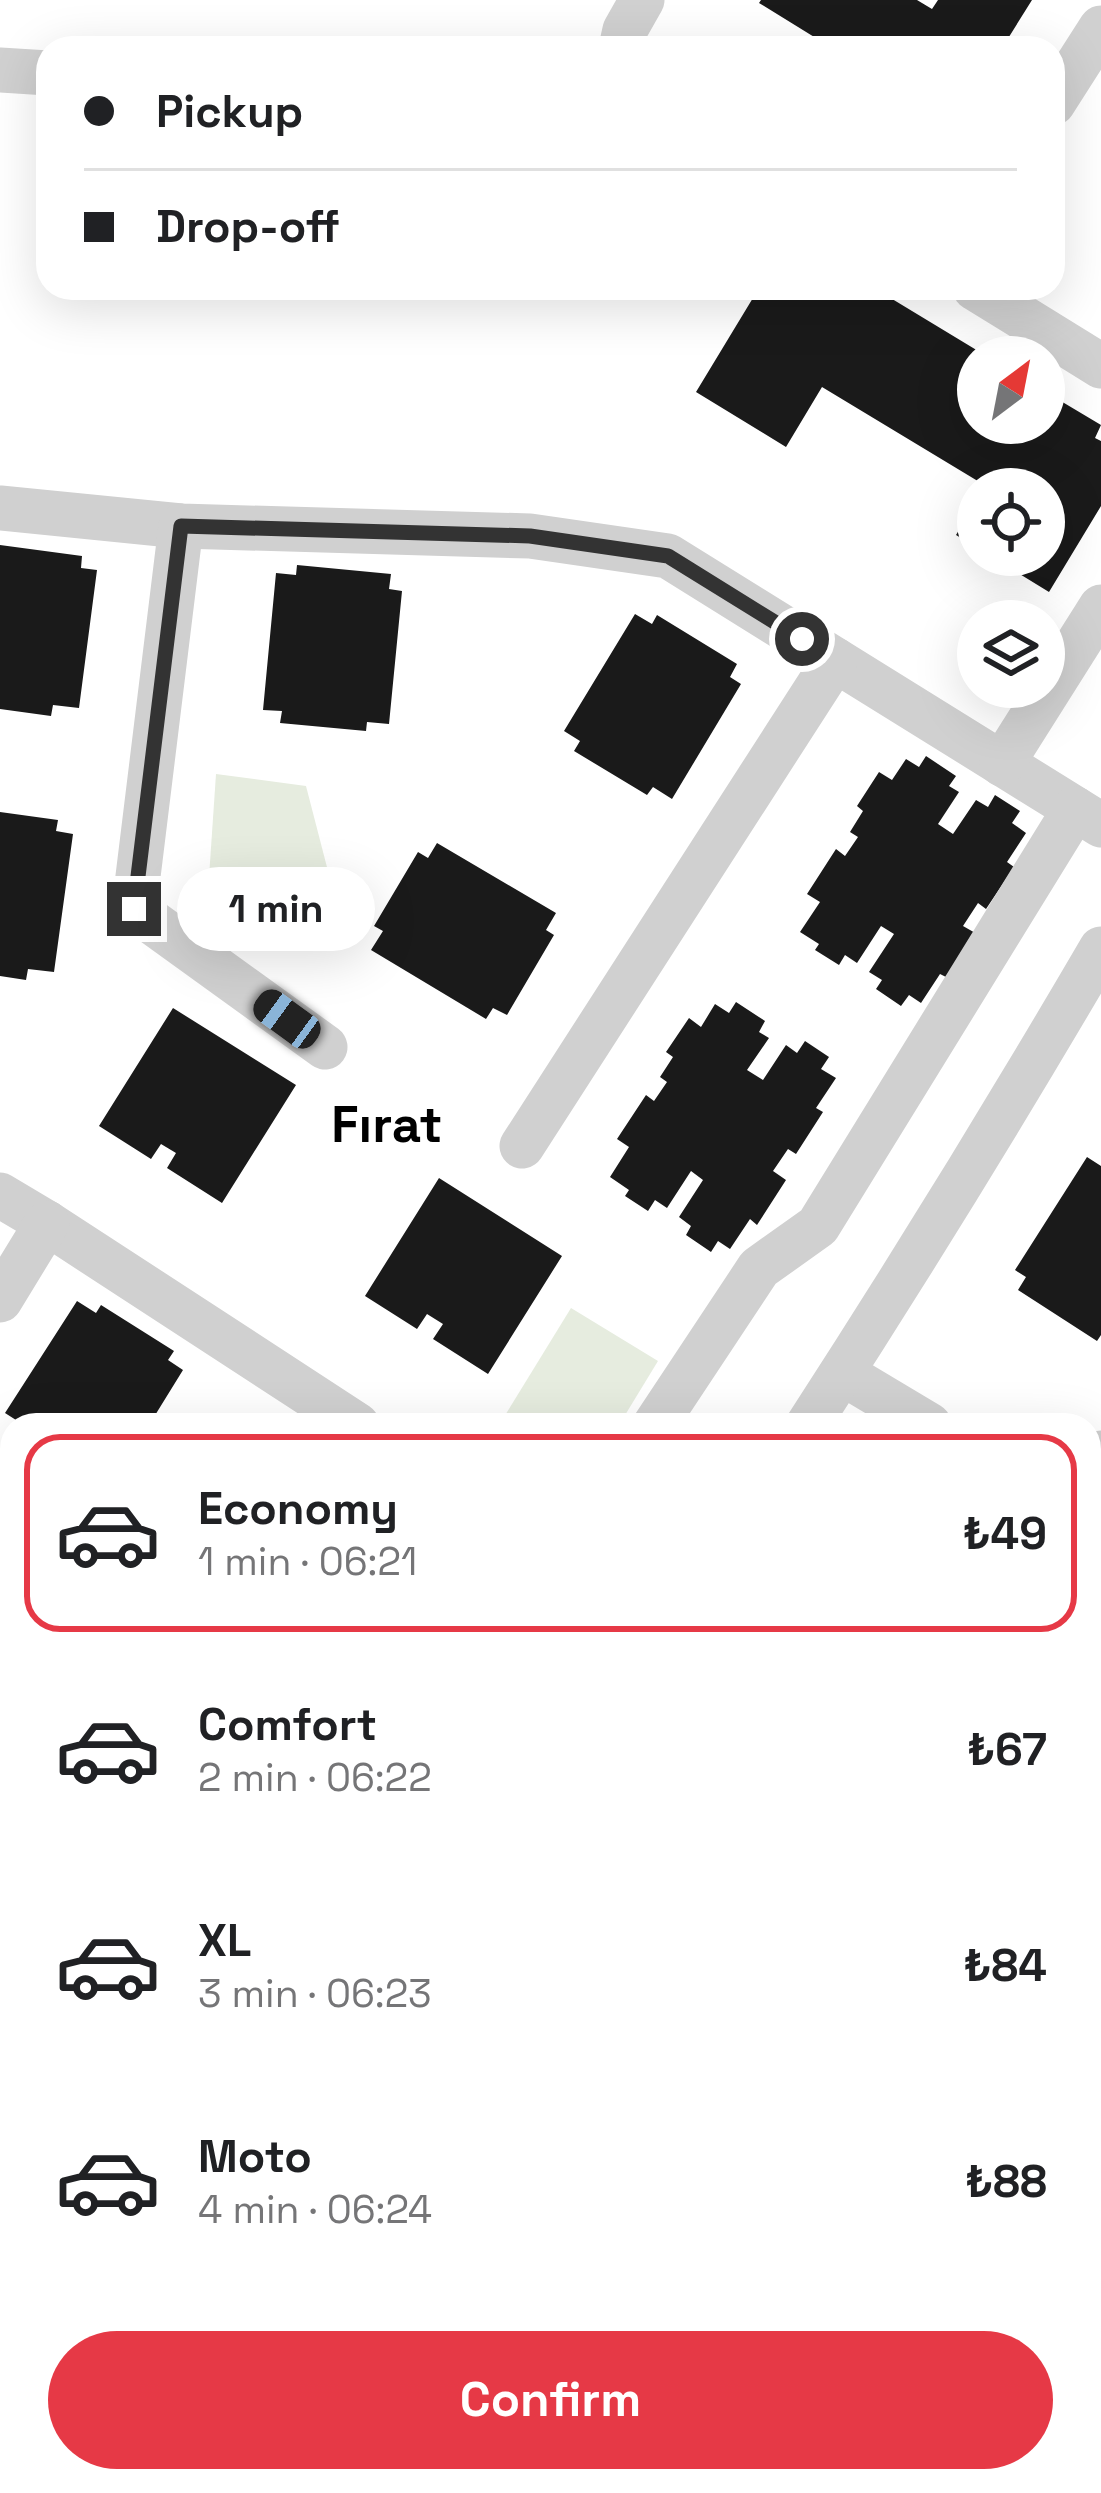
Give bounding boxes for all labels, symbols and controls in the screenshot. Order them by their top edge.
text: Pickup [156,83,303,140]
text: Drop-off [156,198,340,255]
north arrow [957,336,1065,444]
map controls [957,336,1065,708]
button: locate [957,468,1065,576]
button: layers [957,600,1065,708]
route start [775,612,829,666]
callout: 1 min [176,867,374,951]
route end [107,882,161,936]
text: 1 min [228,884,324,933]
car [247,983,327,1055]
district label: Fırat [331,1092,443,1157]
icon: car [54,1479,162,1587]
text: Economy [198,1480,398,1537]
text: ₺49 [963,1505,1047,1562]
text: 1 min · 06:21 [198,1537,417,1586]
icon: car [54,1695,162,1803]
text: Comfort [198,1696,377,1753]
text: ₺67 [967,1721,1047,1778]
text: 2 min · 06:22 [198,1753,432,1802]
icon: car [54,1911,162,2019]
text: XL [198,1912,251,1969]
text: ₺84 [964,1937,1047,1994]
text: 3 min · 06:23 [198,1969,432,2018]
icon: car [54,2127,162,2235]
text: Moto [198,2128,312,2185]
text: ₺88 [965,2153,1047,2210]
text: 4 min · 06:24 [198,2185,432,2234]
button: Confirm [48,2331,1053,2469]

